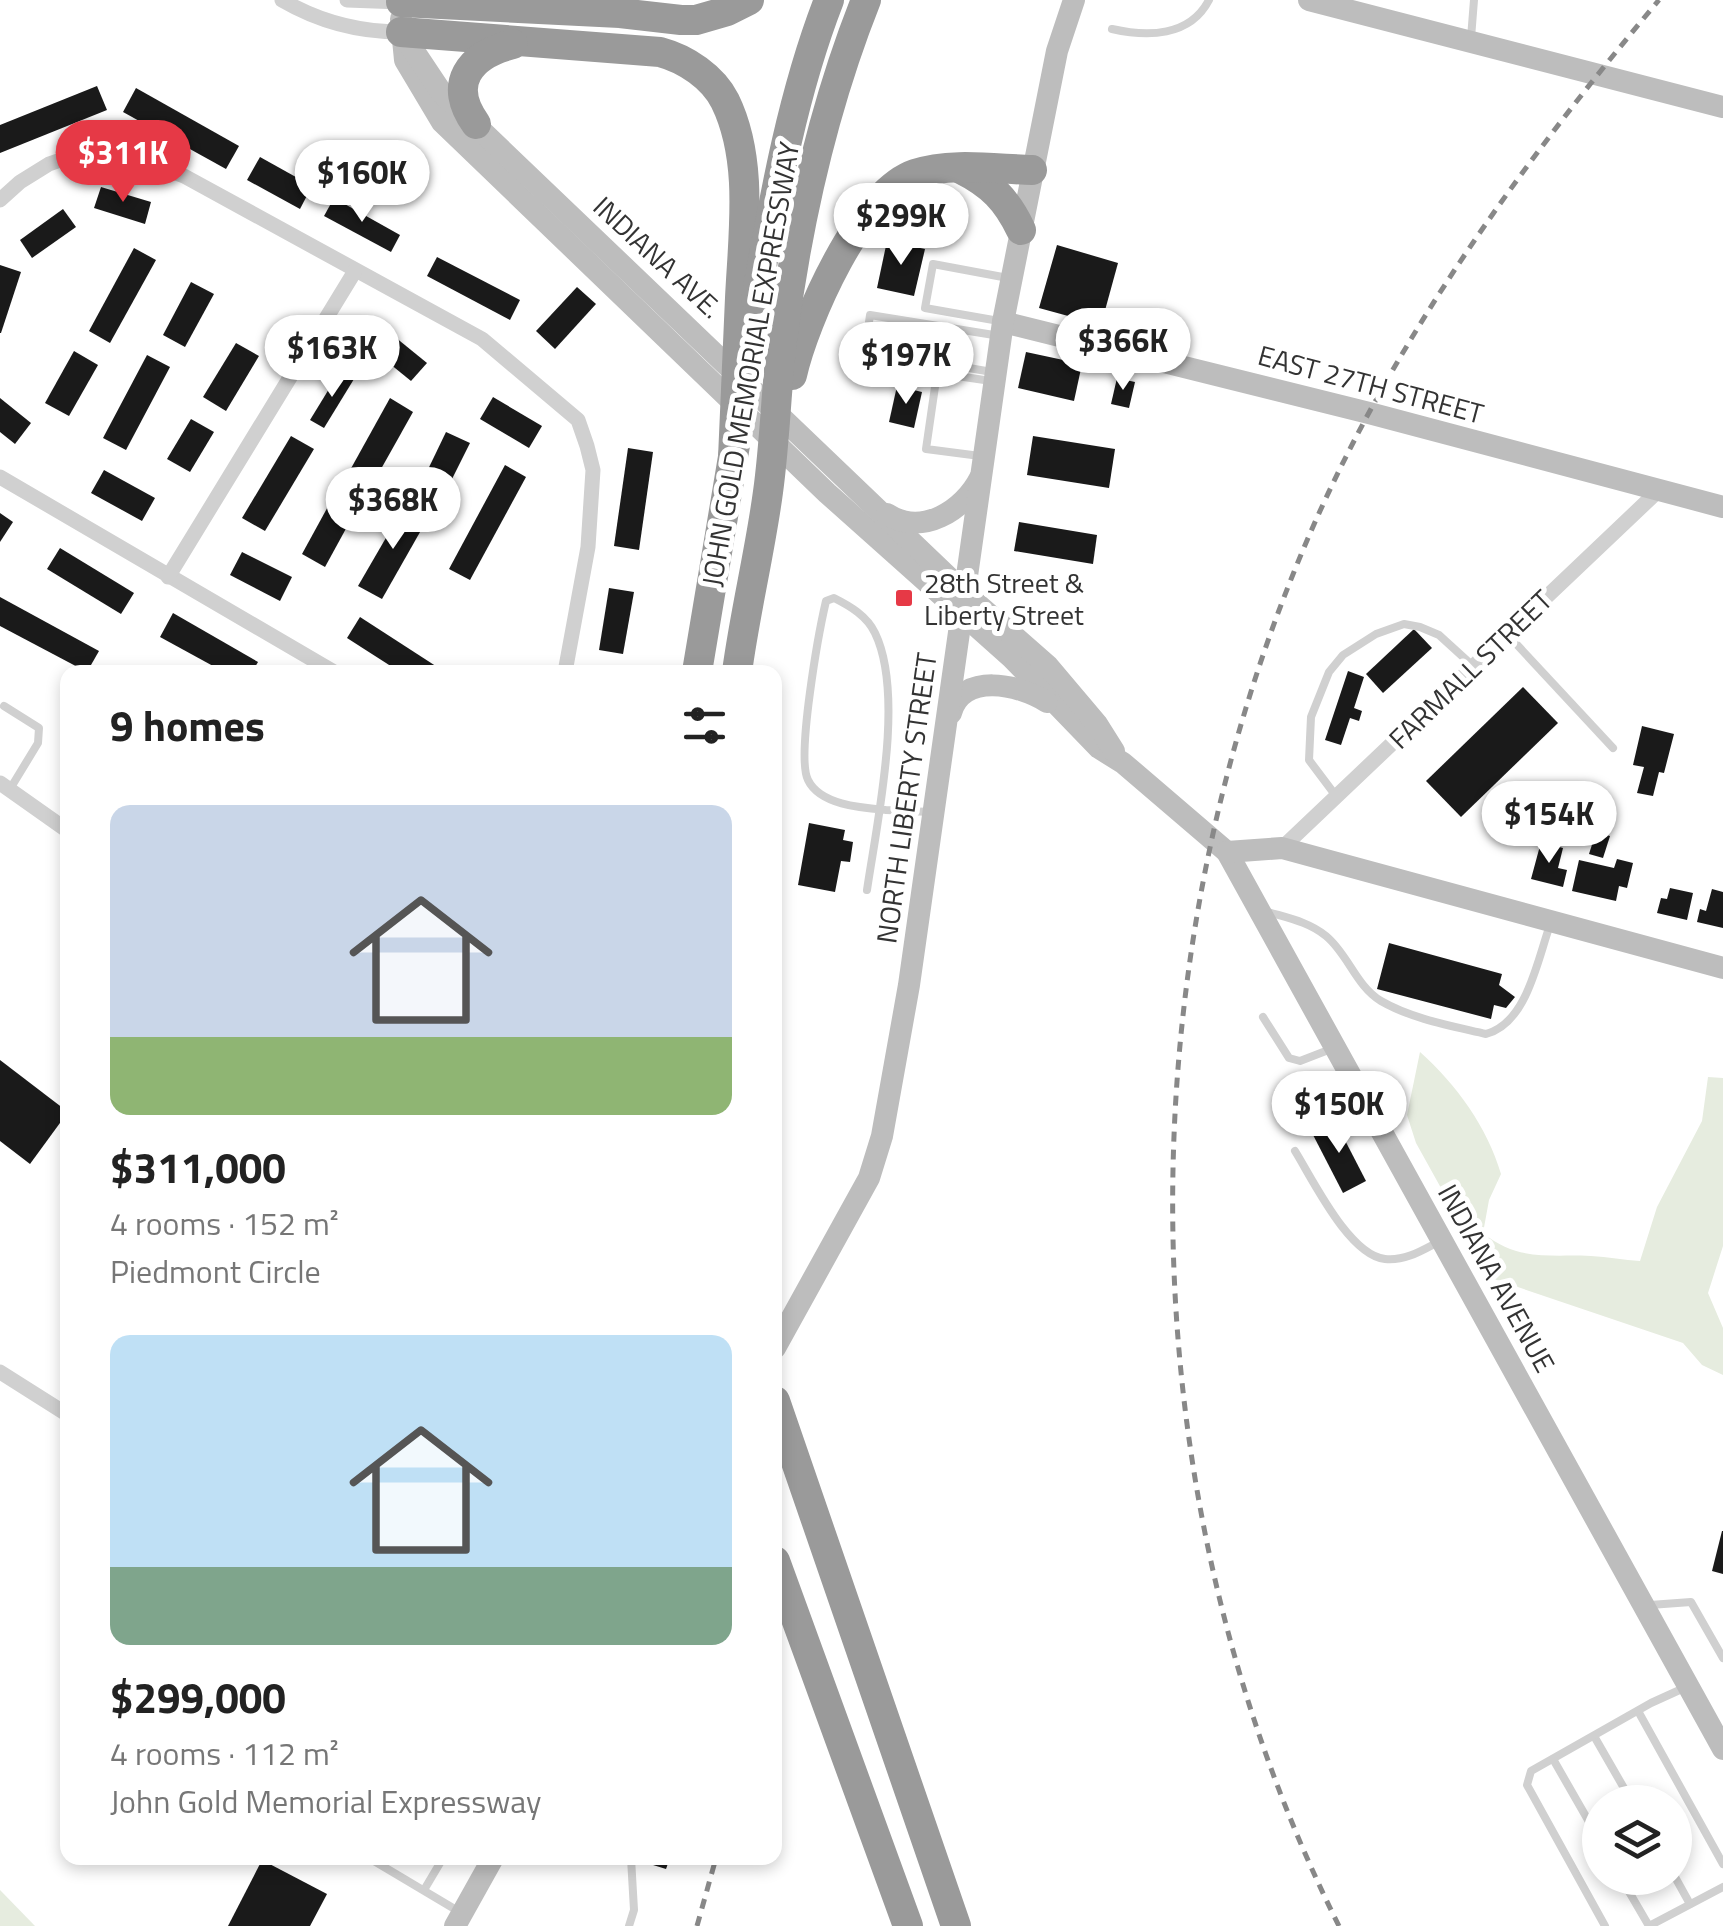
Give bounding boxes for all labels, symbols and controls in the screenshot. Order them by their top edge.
pin: $311K [53,120,193,205]
text: $311K [78,128,168,176]
street label: JOHN GOLD MEMORIAL EXPRESSWAY [690,138,810,590]
pin: $160K [292,140,432,225]
text: $160K [317,148,407,196]
pin: $299K [831,183,971,268]
street label: INDIANA AVE. [584,186,732,328]
text: $299K [856,191,946,239]
pin: $366K [1053,308,1193,393]
pin: $163K [262,315,402,400]
text: $366K [1078,316,1168,364]
pin: $197K [836,322,976,407]
text: $163K [287,323,377,371]
text: $197K [861,330,951,378]
street label: EAST 27TH STREET [1253,333,1489,435]
pin: $368K [323,467,463,552]
text: $368K [348,475,438,523]
place label: 28th Street & Liberty Street [924,561,1084,636]
street label: FARMALL STREET [1378,579,1562,759]
marker: 28th Street & Liberty Street [893,587,915,609]
street label: NORTH LIBERTY STREET [864,650,948,946]
text: 9 homes [110,693,265,757]
icon: filters [677,698,732,753]
pin: $154K [1479,781,1619,866]
text: $154K [1504,789,1594,837]
icon: home [331,870,511,1050]
pin: $150K [1269,1071,1409,1156]
text: $150K [1294,1079,1384,1127]
text: $311,000 [110,1135,286,1199]
street label: INDIANA AVENUE [1427,1176,1567,1380]
text: 4 rooms · 152 m² [110,1199,339,1247]
text: Piedmont Circle [110,1247,321,1295]
icon: home [331,1400,511,1580]
text: $299,000 [110,1665,286,1729]
text: 4 rooms · 112 m² [110,1729,339,1777]
text: John Gold Memorial Expressway [110,1777,542,1825]
map controls [1582,1785,1692,1895]
button: layers [1582,1785,1692,1895]

